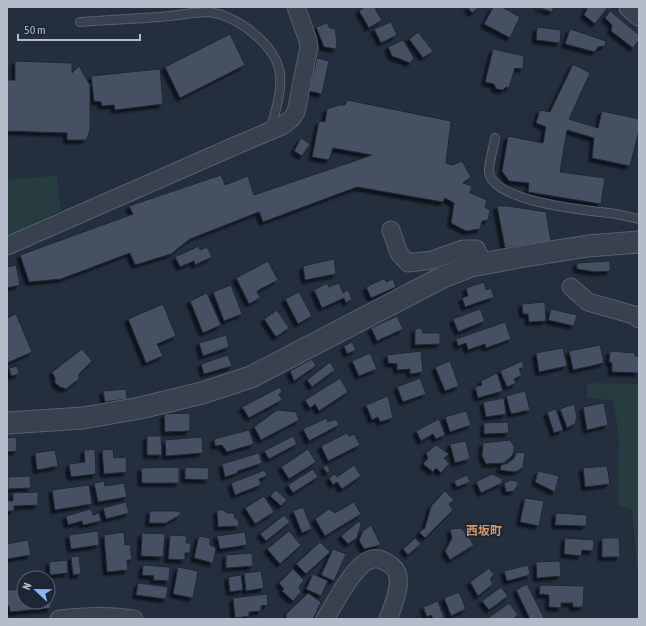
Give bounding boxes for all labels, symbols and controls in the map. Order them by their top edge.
scale bar [18,16,140,42]
text: 50 m [24,23,46,37]
district label: 西坂町 [466,524,502,538]
north arrow [16,570,56,610]
text: N [20,581,34,592]

